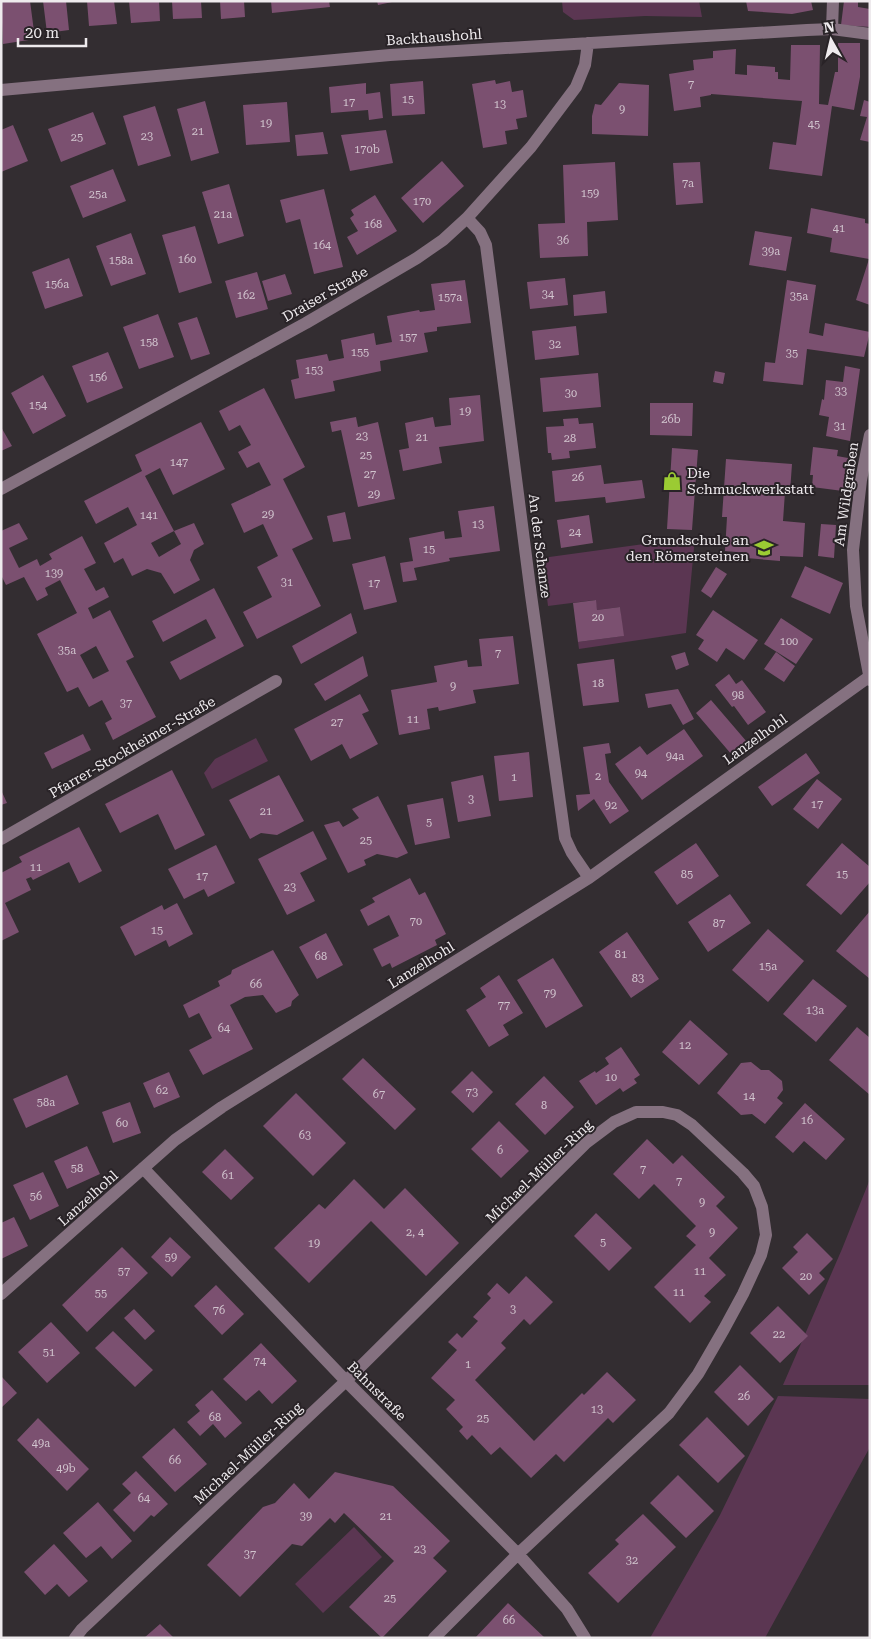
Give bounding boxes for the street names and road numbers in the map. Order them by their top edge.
street label: Backhaushohl [386,26,483,48]
street label: Draiser Straße [280,263,371,325]
street label: Am Wildgraben [831,441,861,547]
street label: An der Schanze [526,493,554,599]
street label: Pfarrer-Stockheimer-Straße [46,693,218,801]
street label: Lanzelhohl [720,710,790,767]
street label: Lanzelhohl [385,938,457,992]
street label: Michael-Müller-Ring [482,1116,596,1226]
street label: Lanzelhohl [55,1167,122,1229]
street label: Bahnstraße [344,1358,410,1424]
street label: Michael-Müller-Ring [191,1399,305,1507]

